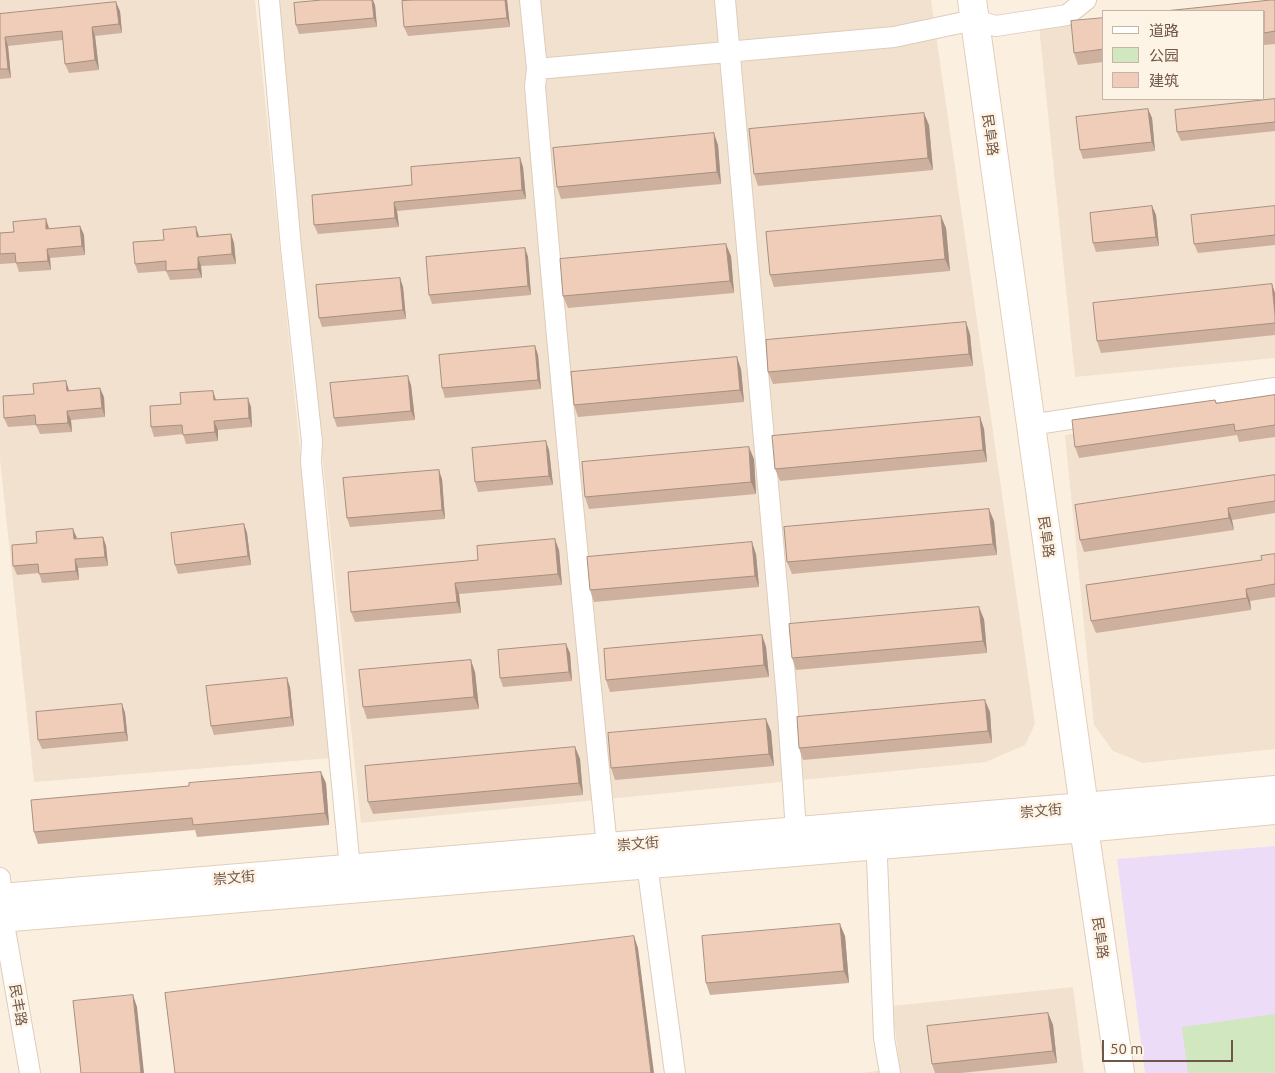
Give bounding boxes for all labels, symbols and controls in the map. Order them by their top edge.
legend [1102,10,1265,100]
text: 道路 [1149,22,1179,39]
text: 公园 [1149,47,1179,64]
text: 建筑 [1149,72,1179,89]
street label: 民阜路 [979,113,1001,157]
street label: 民阜路 [1035,515,1057,559]
street label: 崇文街 [1019,801,1063,821]
street label: 崇文街 [616,834,660,854]
street label: 崇文街 [212,868,256,888]
street label: 民阜路 [1089,916,1111,960]
street label: 民丰路 [6,983,30,1027]
scale bar [1105,1030,1236,1062]
text: 50 m [1110,1040,1143,1057]

